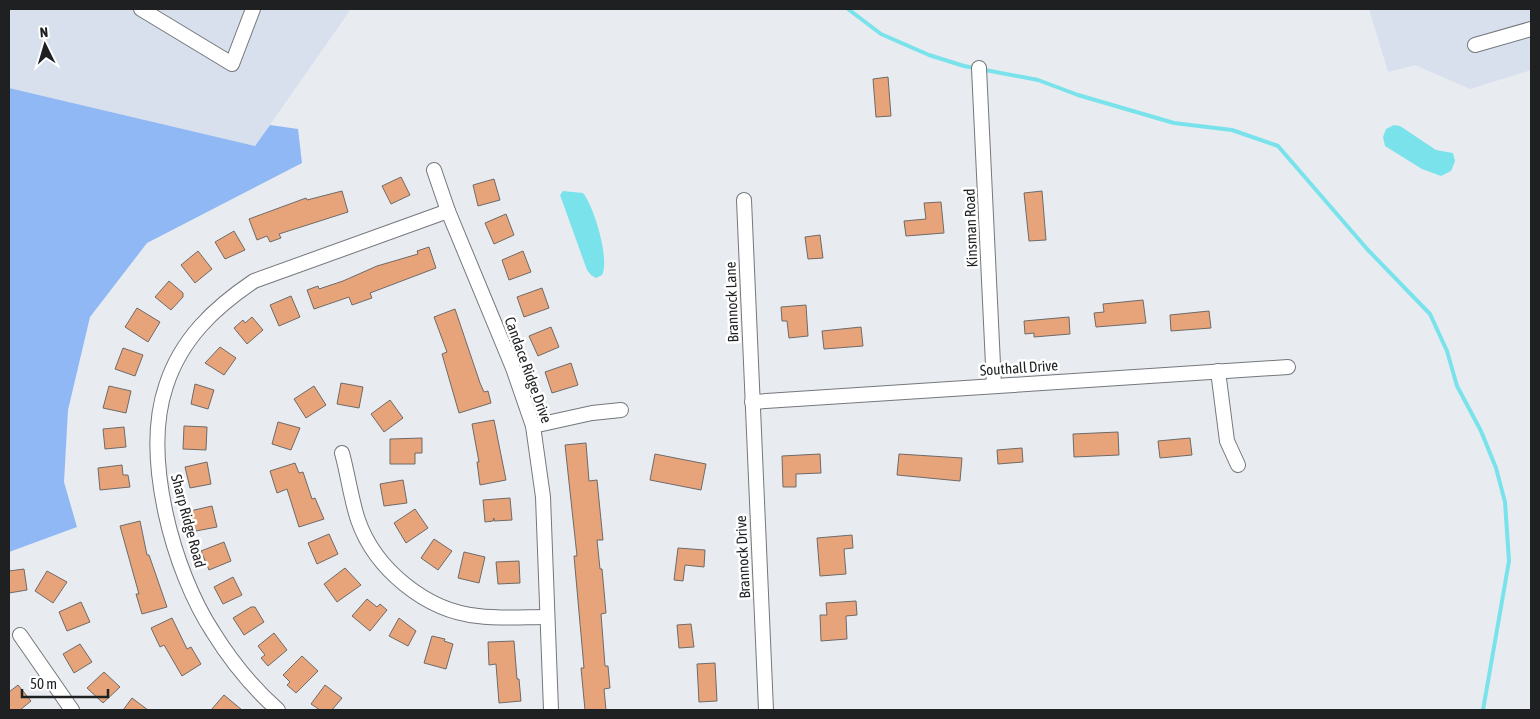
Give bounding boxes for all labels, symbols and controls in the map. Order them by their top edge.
north arrow [20,20,70,70]
text: N [39,24,49,40]
street label: Kinsman Road [961,188,980,268]
street label: Brannock Lane [722,261,741,343]
street label: Candace Ridge Drive [501,314,556,425]
street label: Southall Drive [979,356,1059,379]
street label: Sharp Ridge Road [168,472,209,569]
street label: Brannock Drive [732,515,753,599]
scale bar [22,666,109,698]
text: 50 m [30,675,57,692]

